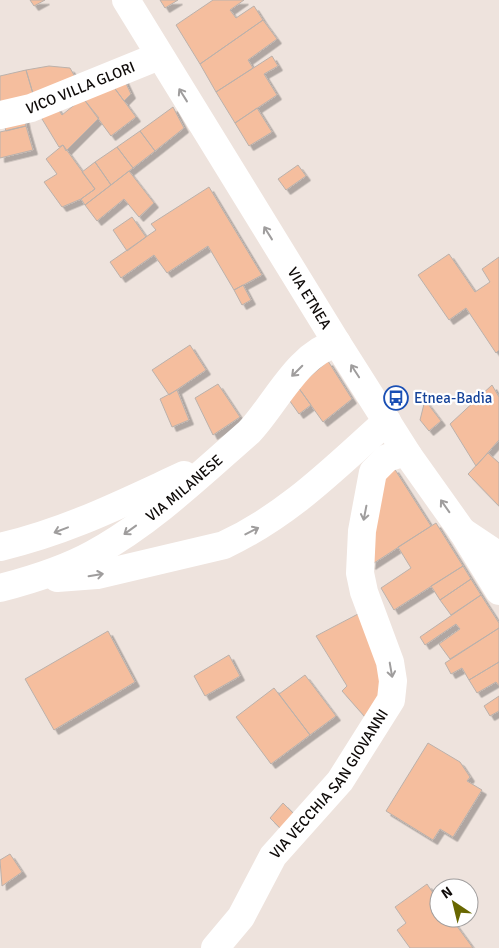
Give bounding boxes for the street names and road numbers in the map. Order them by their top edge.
street label: VICO VILLA GLORI [24,58,138,118]
street label: VIA ETNEA [284,264,335,332]
street label: VIA MILANESE [142,451,226,525]
street label: VIA VECCHIA SAN GIOVANNI [266,706,392,862]

